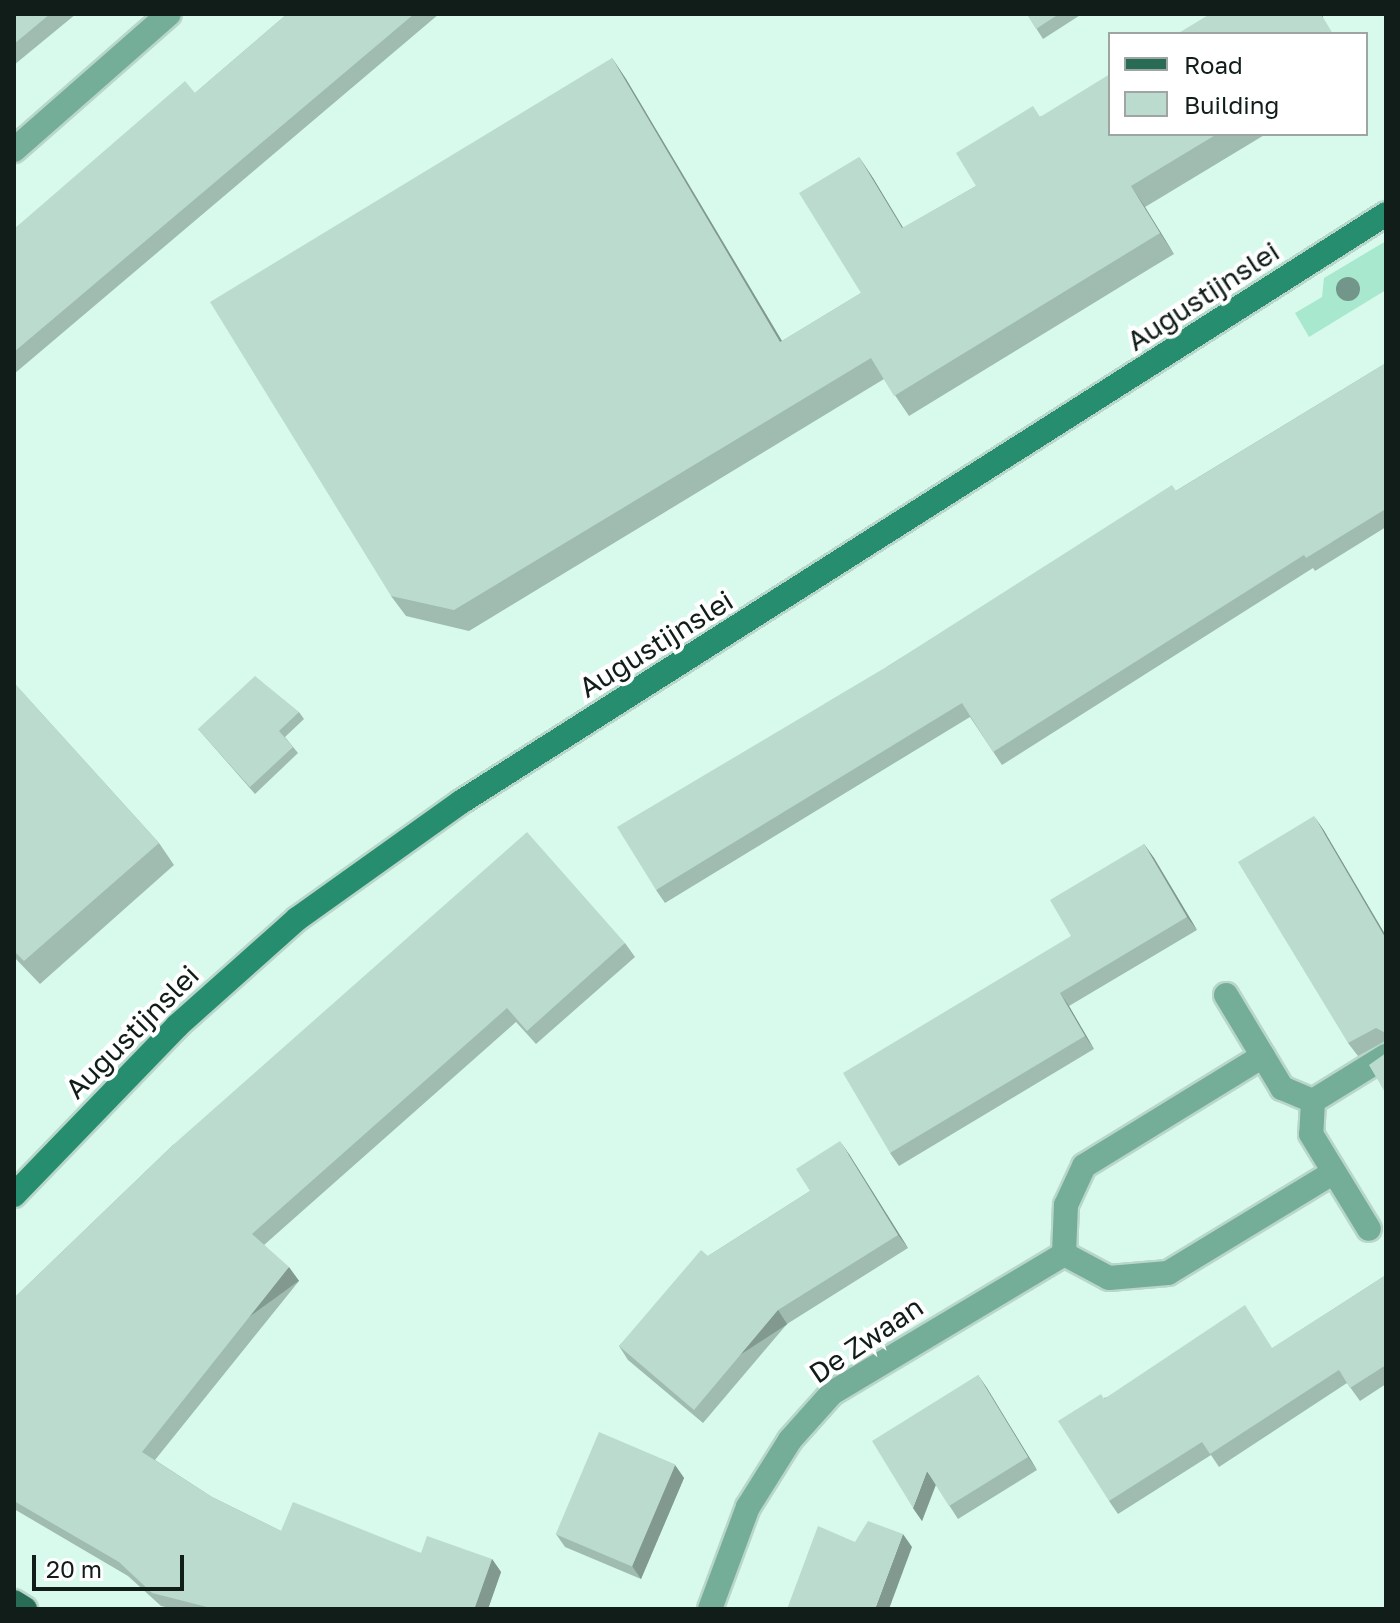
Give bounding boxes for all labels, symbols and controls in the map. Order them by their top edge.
legend [1108,32,1368,136]
text: Road [1184,50,1243,79]
text: Building [1184,90,1279,119]
street label: Augustijnslei [1121,234,1285,358]
street label: Augustijnslei [573,583,739,705]
street label: Augustijnslei [58,958,206,1106]
street label: De Zwaan [803,1290,929,1390]
scale bar [36,1539,188,1589]
text: 20 m [46,1554,102,1583]

